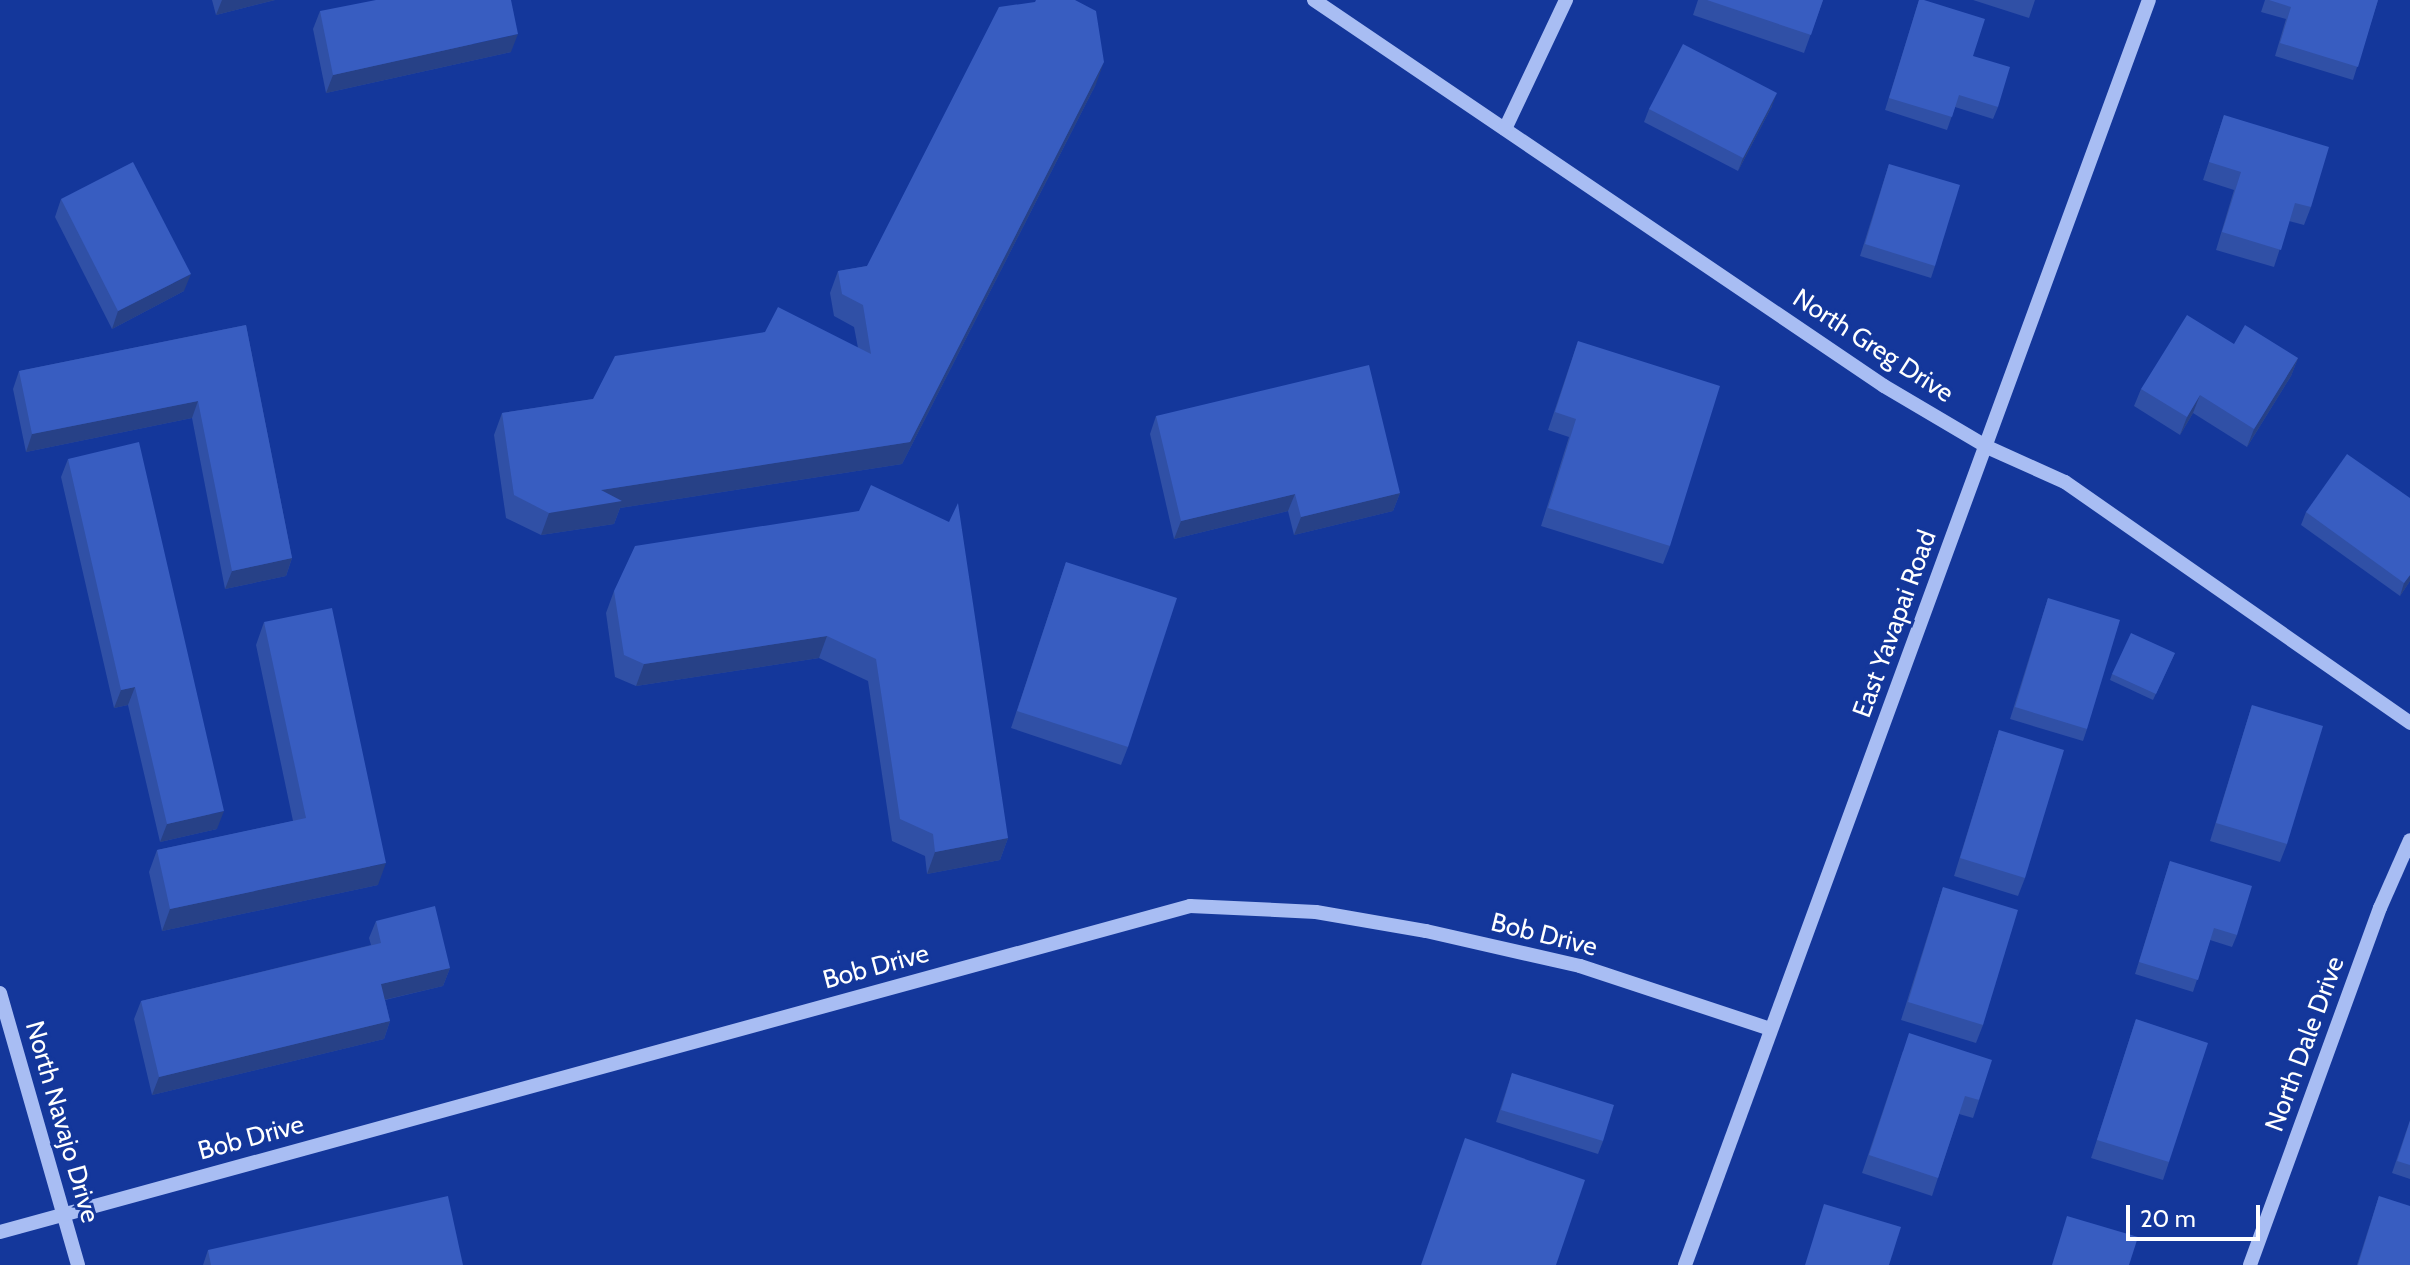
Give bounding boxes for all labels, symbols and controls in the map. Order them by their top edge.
street label: North Greg Drive [1787,283,1959,409]
street label: East Yavapai Road [1847,526,1943,722]
street label: Bob Drive [1488,907,1600,963]
street label: Bob Drive [820,938,932,996]
street label: North Dale Drive [2259,952,2351,1136]
street label: North Navajo Drive [18,1018,106,1226]
street label: Bob Drive [195,1109,307,1167]
scale bar [2130,1189,2264,1239]
text: 20 m [2140,1204,2196,1233]

